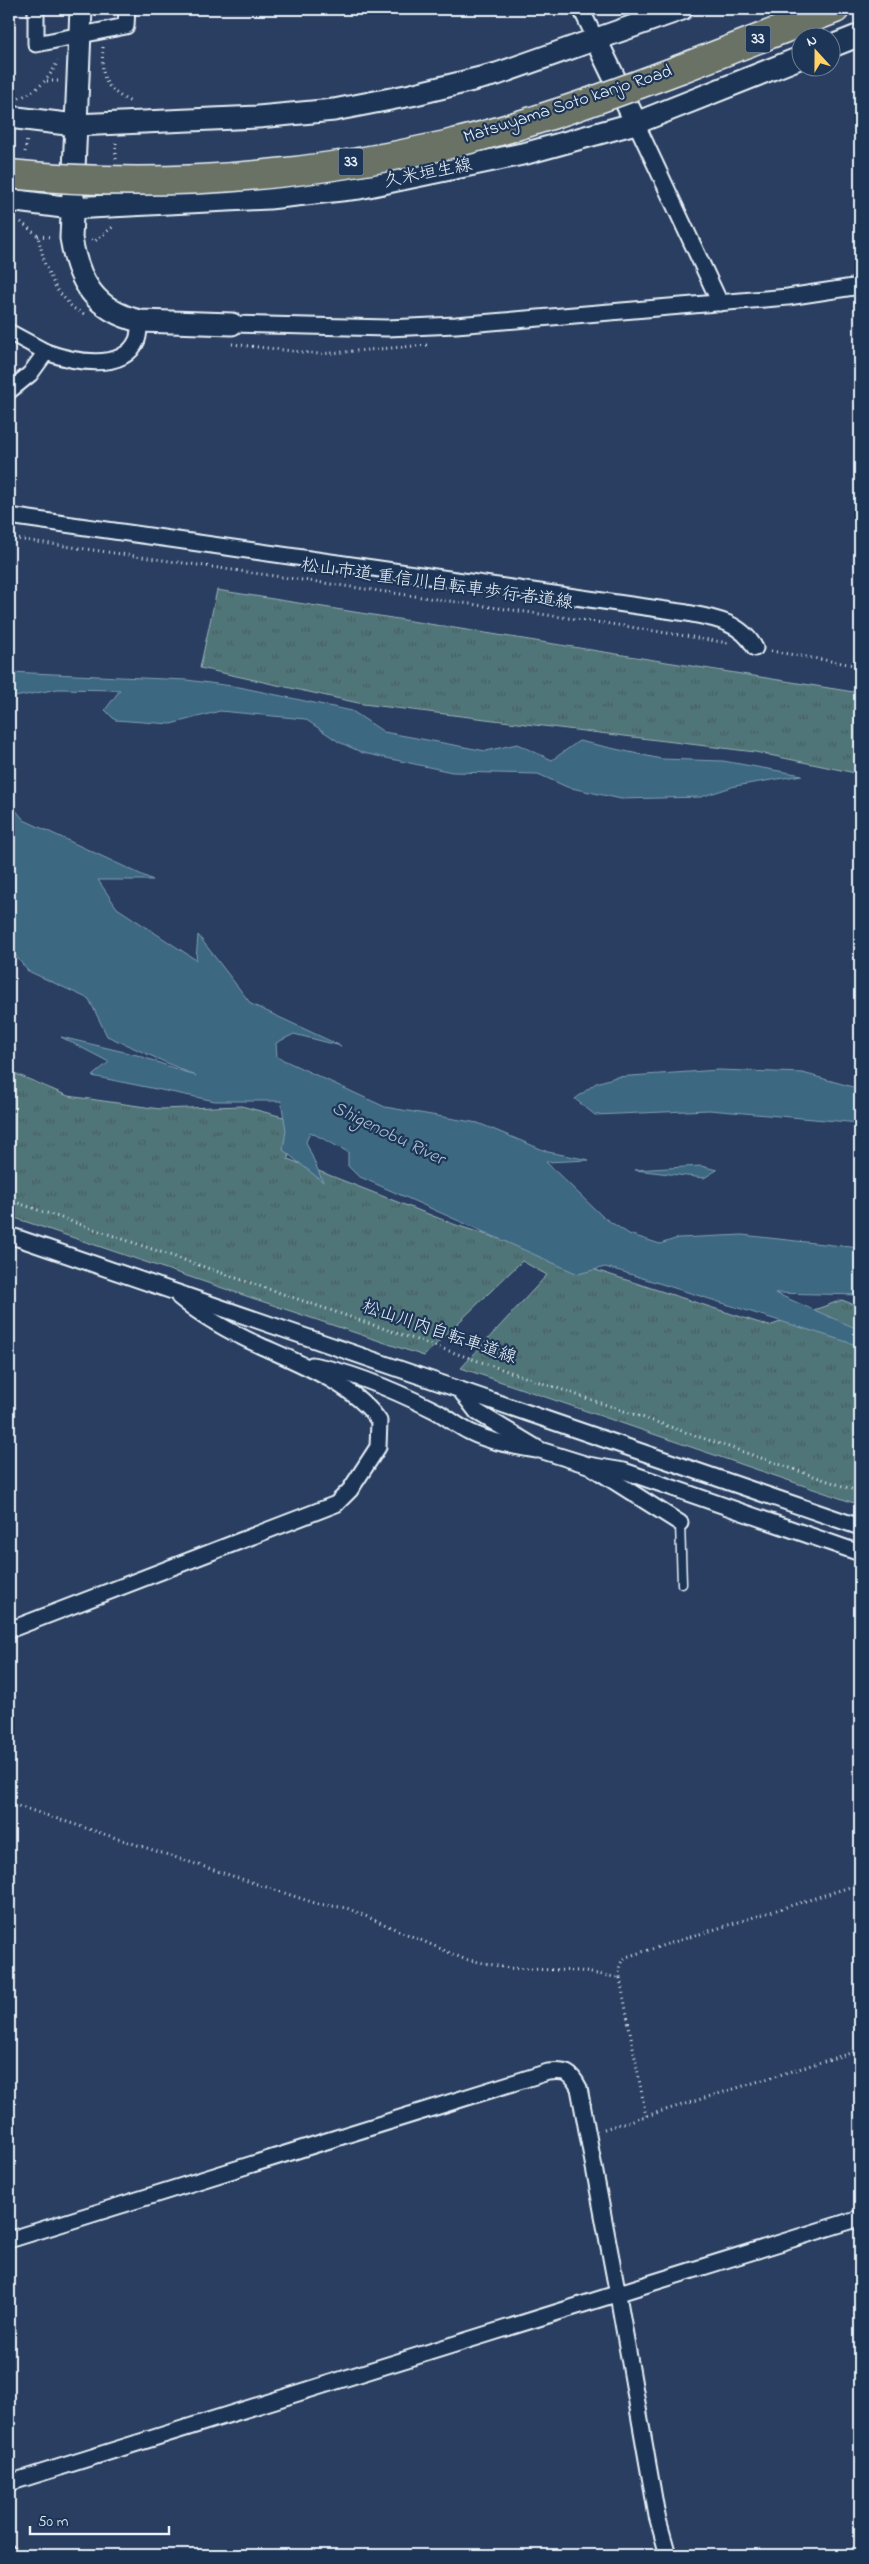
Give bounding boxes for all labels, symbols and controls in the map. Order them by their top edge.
road number: 33 [746,26,770,52]
north arrow [792,28,842,78]
text: N [804,30,820,53]
street label: Matsuyama Soto kanjo Road [460,59,676,151]
road number: 33 [338,148,364,176]
street label: 久米垣生線 [381,153,475,195]
street label: 松山市道 重信川自転車歩行者道線 [299,553,575,617]
water label: Shigenobu River [327,1095,451,1175]
street label: 松山川内自転車道線 [358,1294,520,1372]
scale bar [30,2504,169,2536]
text: 50 m [38,2511,69,2533]

